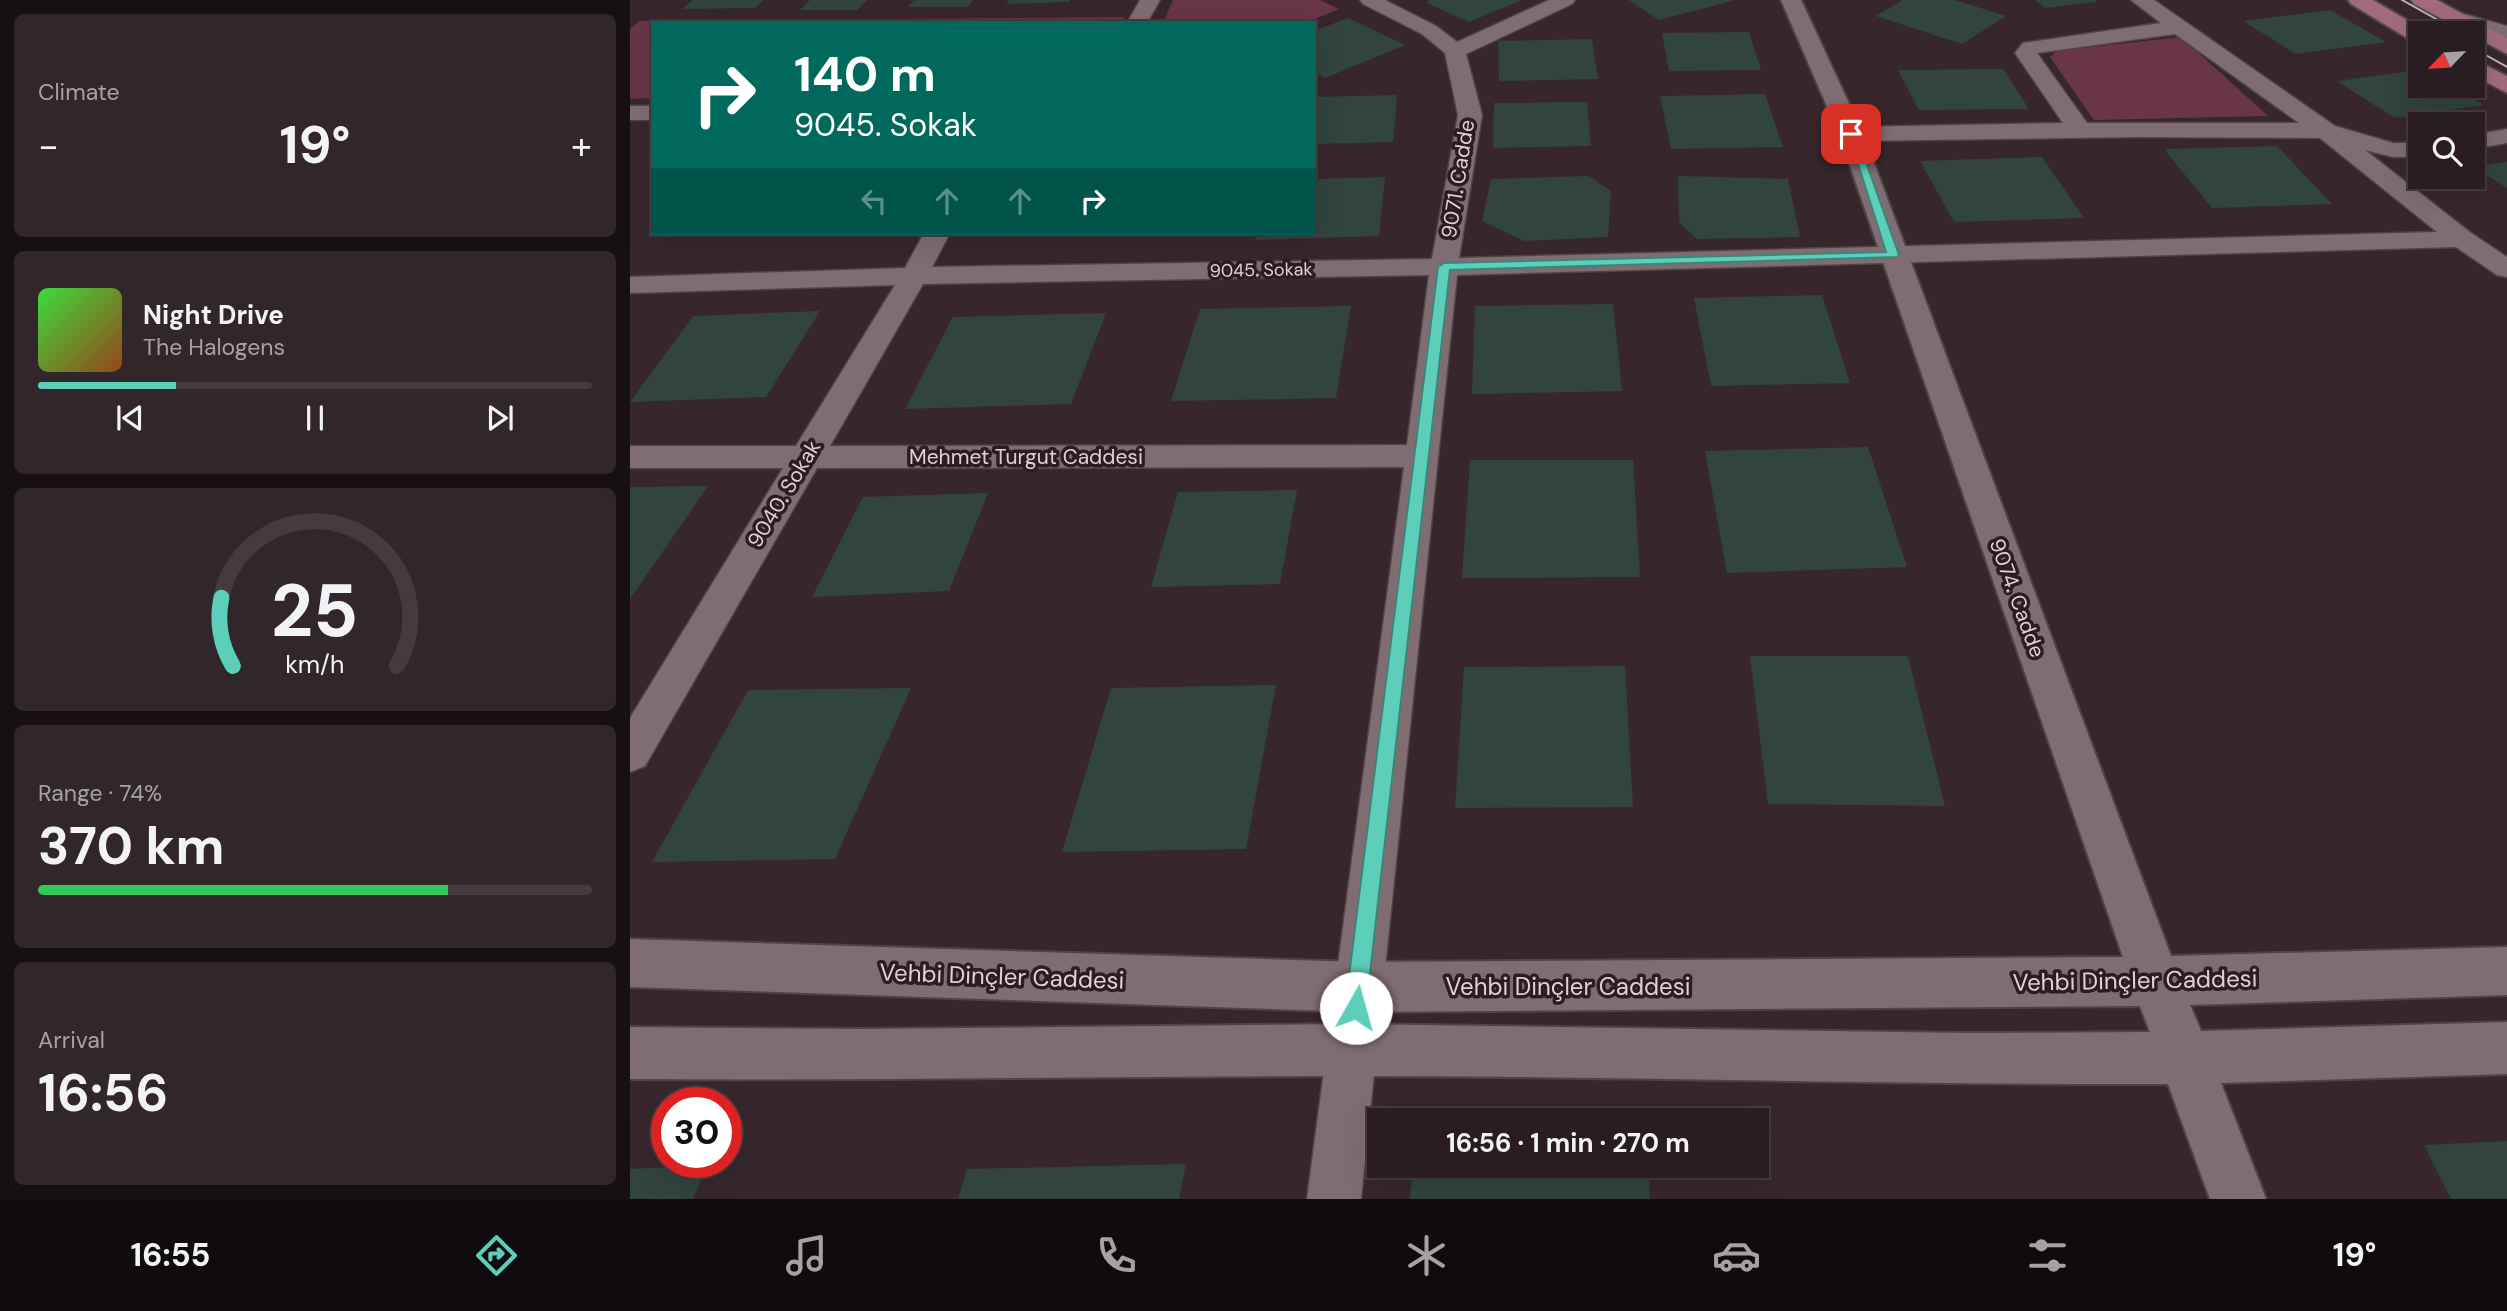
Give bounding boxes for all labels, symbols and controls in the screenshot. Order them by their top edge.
north arrow [2408,21,2485,98]
map controls [2408,21,2485,189]
text: 140 m [794,42,936,106]
icon: right [679,49,770,140]
text: Climate [38,77,120,107]
text: 9045. Sokak [794,104,977,146]
pin [1821,104,1881,164]
text: 19° [280,111,350,179]
button: search [2408,112,2485,189]
icon: arrive [1832,115,1870,153]
street label: 9071. Cadde [1435,118,1481,240]
text: − [38,121,59,171]
text: + [571,121,592,171]
icon: left [855,182,893,220]
icon: ahead [928,182,966,220]
icon: ahead [1001,182,1039,220]
icon: right [1074,182,1112,220]
street label: 9045. Sokak [1209,257,1313,283]
text: Night Drive [143,298,284,332]
text: The Halogens [143,332,285,362]
icon: previous [111,399,149,437]
icon: pause [296,399,334,437]
icon: next [481,399,519,437]
street label: 9040. Sokak [741,435,827,553]
street label: Mehmet Turgut Caddesi [909,443,1143,471]
street label: 9074. Cadde [1983,535,2051,661]
text: 25 [271,564,359,659]
text: km/h [285,647,345,680]
text: Range · 74% [38,778,162,808]
text: 370 km [38,812,224,880]
street label: Vehbi Dinçler Caddesi [879,956,1125,996]
street label: Vehbi Dinçler Caddesi [2012,962,2258,998]
position arrow [1319,971,1393,1045]
street label: Vehbi Dinçler Caddesi [1446,971,1690,1002]
text: Arrival [38,1025,105,1055]
text: 16:56 [38,1059,168,1127]
speed limit sign: 30 [651,1087,742,1178]
text: 16:56 · 1 min · 270 m [1446,1126,1690,1160]
icon: directions [472,1231,521,1280]
icon: music [782,1231,831,1280]
icon: phone [1092,1231,1141,1280]
icon: climate [1402,1231,1451,1280]
icon: car [1712,1231,1761,1280]
icon: filters [2023,1231,2072,1280]
text: 16:55 [131,1234,210,1276]
text: 19° [2333,1234,2376,1276]

